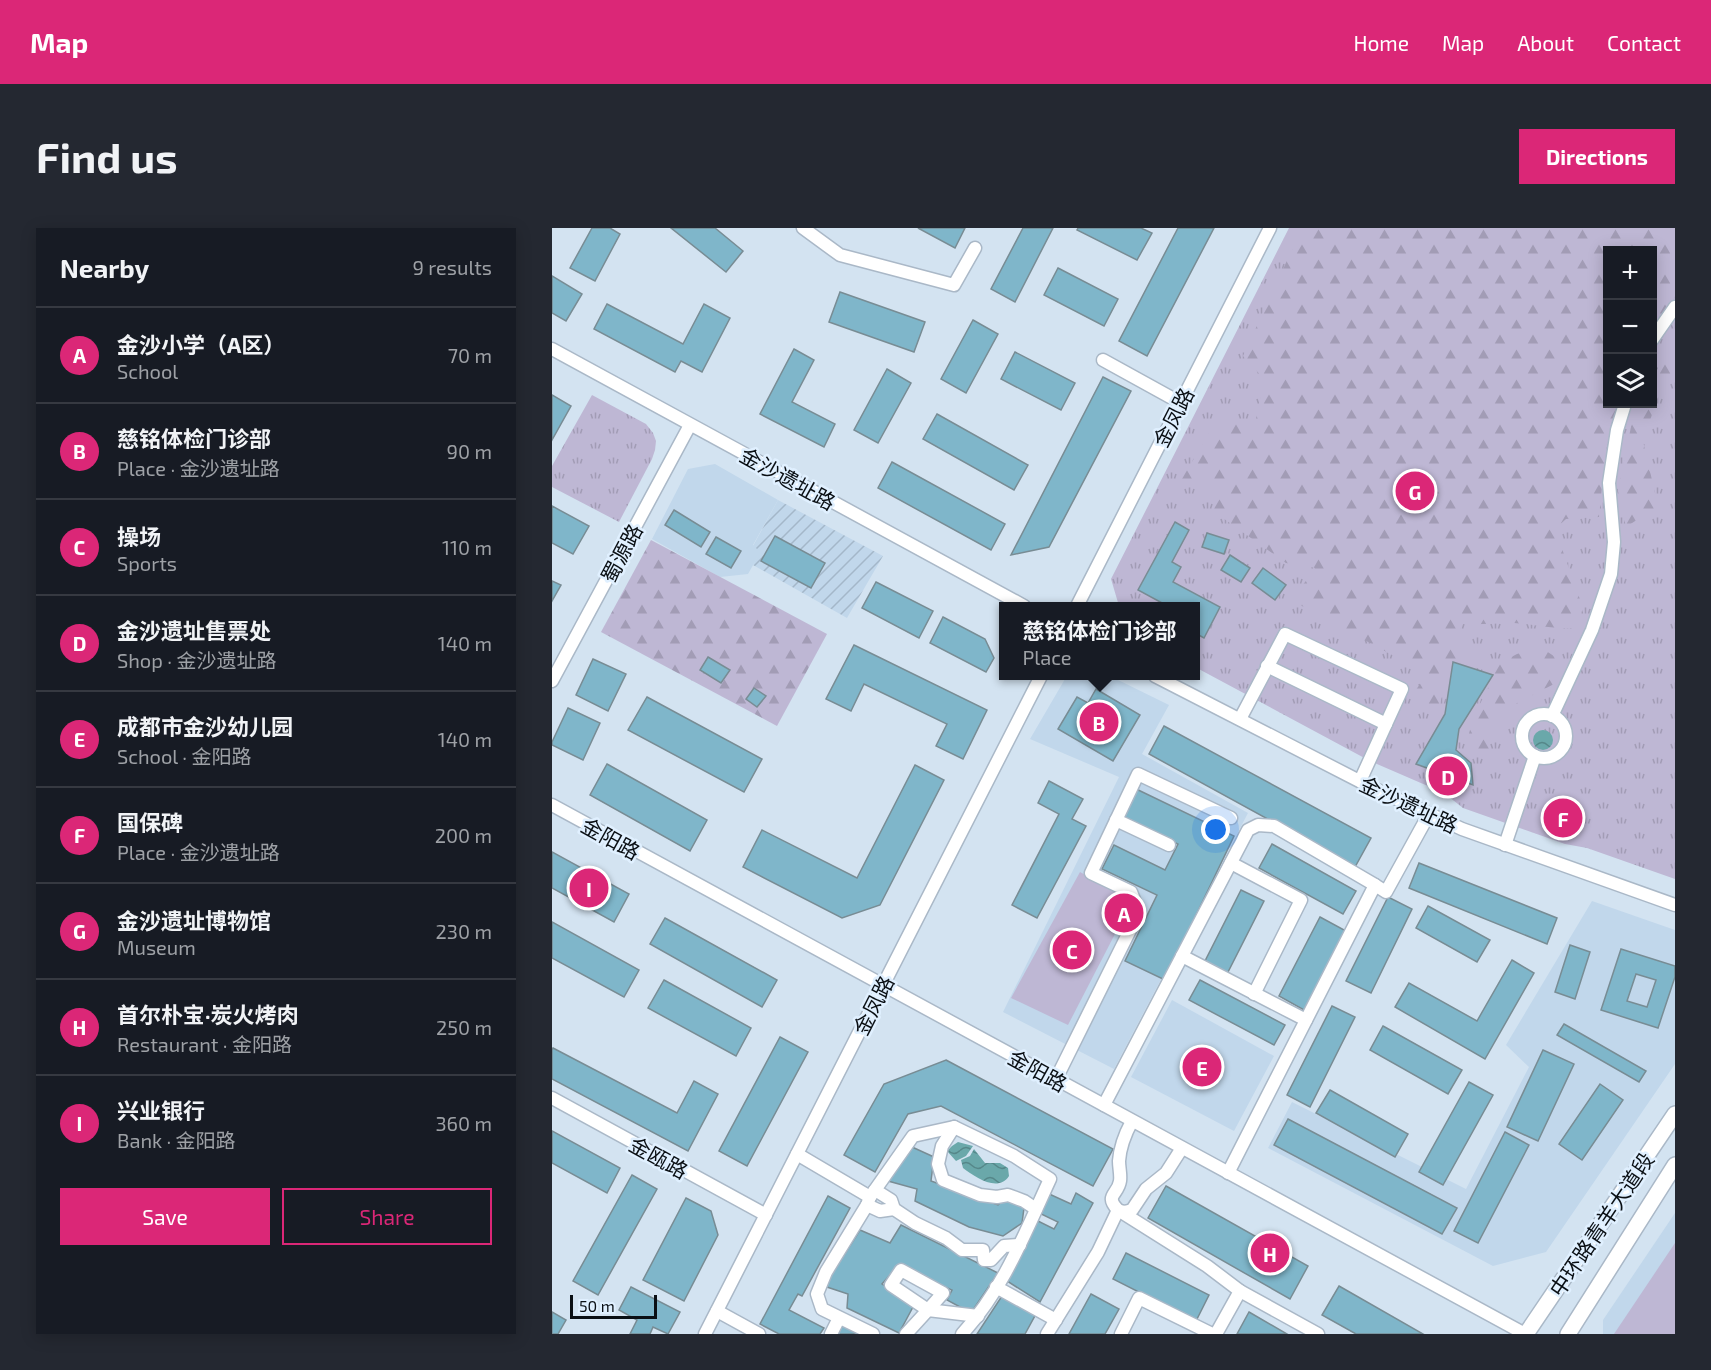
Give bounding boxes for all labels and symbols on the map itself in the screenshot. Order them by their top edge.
street label: 金凤路 [1148,383,1198,451]
street label: 金沙遗址路 [736,442,840,514]
pin: G [1396,468,1434,514]
street label: 蜀源路 [595,519,647,587]
pin: B [1080,700,1118,744]
pin: D [1428,754,1468,798]
street label: 金沙遗址路 [1356,770,1462,838]
pin: F [1544,796,1582,840]
street label: 金阳路 [577,812,645,864]
your location [1201,815,1230,844]
pin: I [570,866,609,910]
pin: A [1104,890,1144,936]
pin: C [1052,928,1092,972]
street label: 金凤路 [848,971,898,1039]
street label: 金阳路 [1004,1044,1072,1096]
pin: E [1182,1044,1222,1090]
street label: 金瓯路 [625,1131,693,1183]
street label: 中环路青羊大道段 [1544,1147,1658,1301]
pin: H [1250,1230,1290,1276]
scale bar [570,1292,657,1320]

